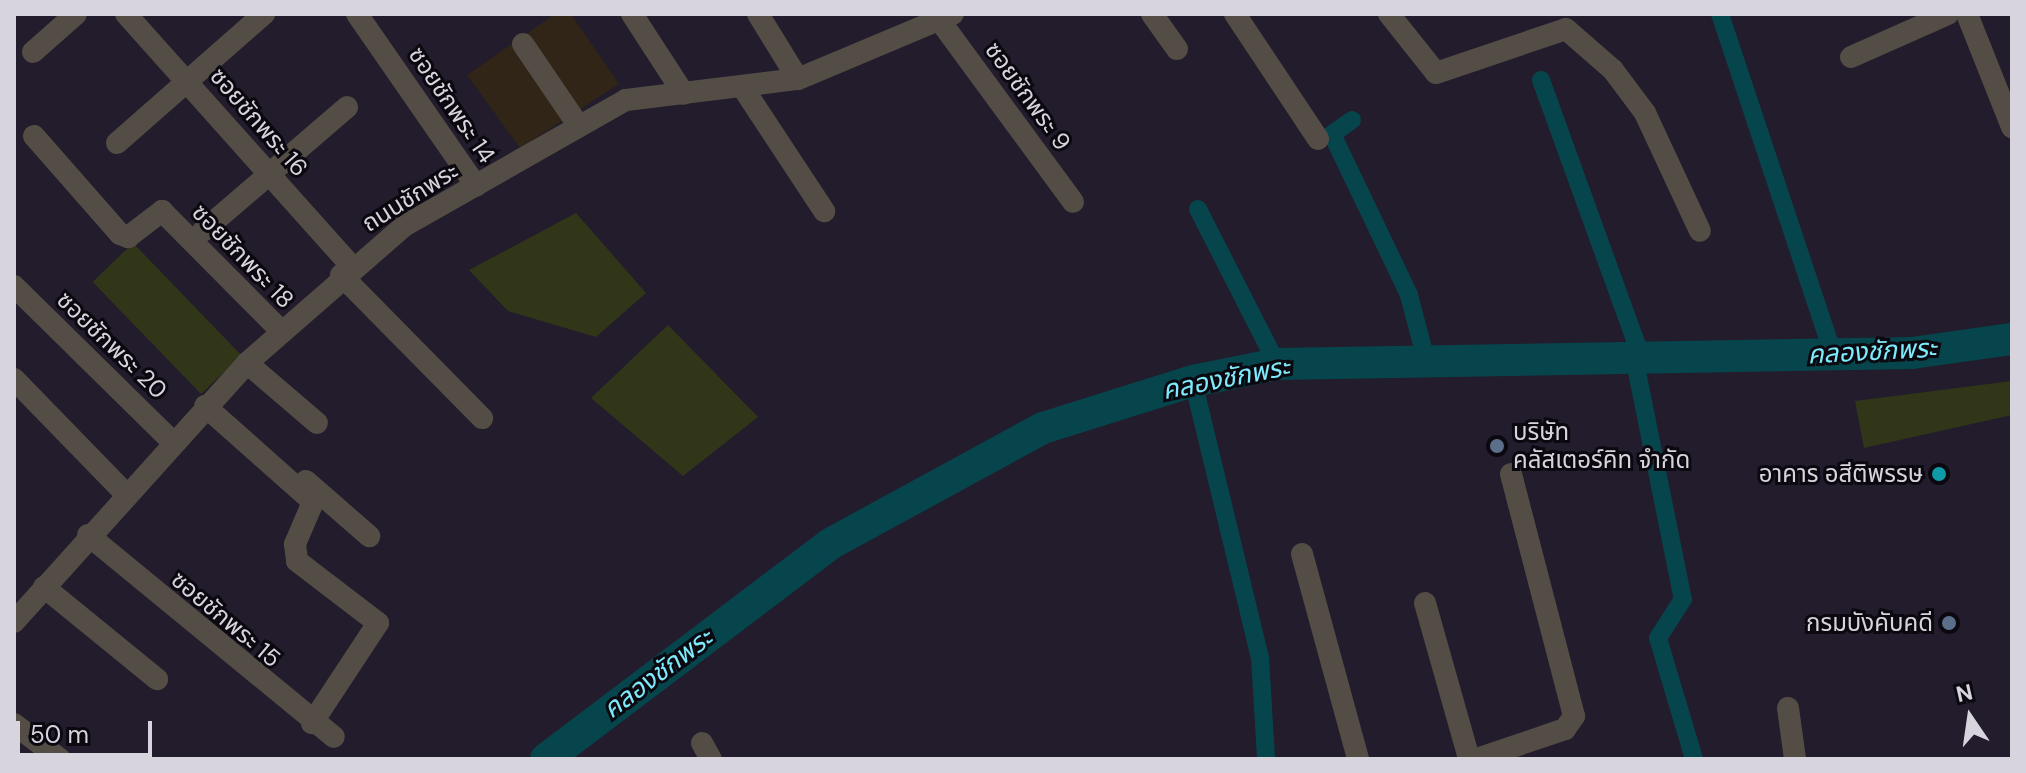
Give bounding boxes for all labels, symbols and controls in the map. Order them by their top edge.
street label: ซอยชักพระ 9 [979,36,1077,156]
street label: ซอยชักพระ 14 [403,41,501,169]
street label: ซอยชักพระ 16 [204,62,314,182]
street label: ถนนชักพระ [357,156,463,238]
street label: ซอยชักพระ 18 [186,198,300,314]
street label: ซอยชักพระ 20 [51,285,173,405]
water label: คลองชักพระ [1807,333,1937,371]
water label: คลองชักพระ [1160,351,1292,407]
place label: บริษัท คลัสเตอร์คิท จำกัด [1513,418,1690,474]
marker: บริษัท คลัสเตอร์คิท จำกัด [1488,437,1506,455]
place label: อาคาร อสีติพรรษ [1759,460,1923,488]
marker: อาคาร อสีติพรรษ [1930,465,1948,483]
street label: ซอยชักพระ 15 [165,565,287,673]
place label: กรมบังคับคดี [1806,609,1933,637]
marker: กรมบังคับคดี [1940,614,1958,632]
water label: คลองชักพระ [597,623,719,725]
north arrow [1930,677,2010,757]
text: N [1953,677,1976,709]
scale bar [20,705,156,755]
text: 50 m [30,719,89,750]

